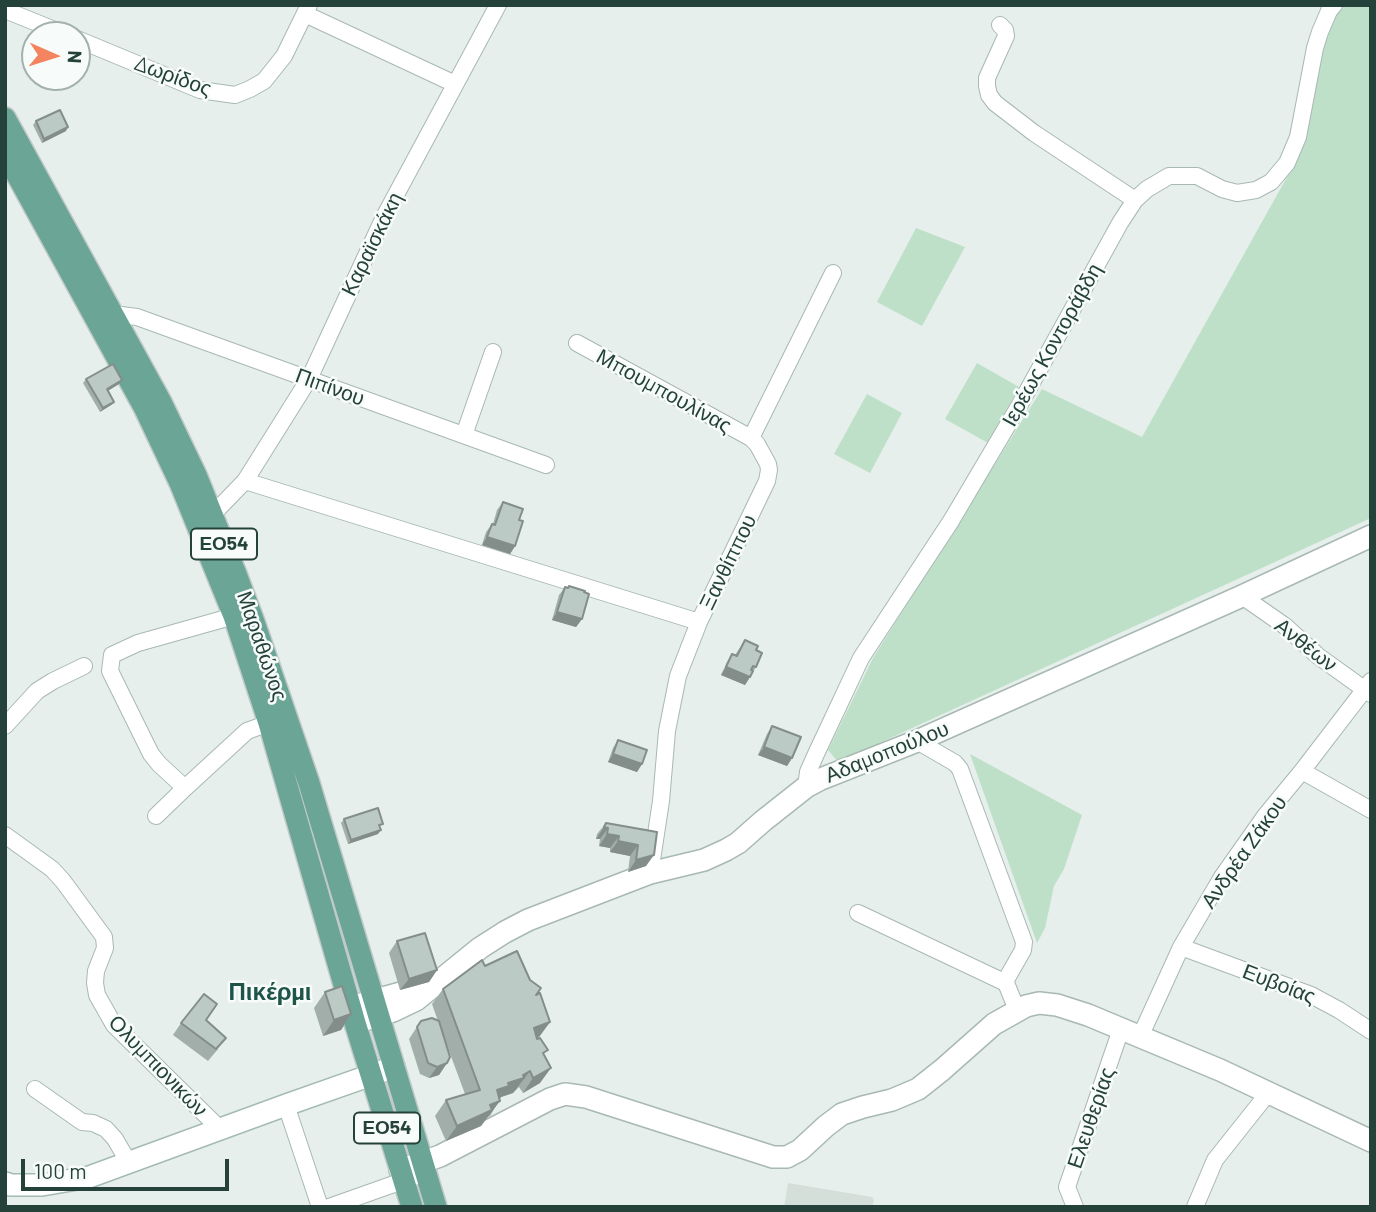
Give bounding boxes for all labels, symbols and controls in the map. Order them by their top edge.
north arrow [21,21,91,91]
text: N [64,50,87,64]
street label: Δωρίδος [131,50,215,102]
street label: Καραϊσκάκη [336,188,408,300]
street label: Ιερέως Κοντοράβδη [997,259,1107,431]
street label: Μπουμπουλίνας [592,344,736,438]
street label: Πιπίνου [292,363,368,411]
street label: Ξανθίππου [694,510,762,614]
road number: ΕΟ54 [191,528,257,559]
street label: Μαραθώνος [232,588,292,704]
street label: Ανθέων [1270,613,1342,677]
street label: Αδαμοπούλου [822,716,952,788]
street label: Ανδρέα Ζάκου [1196,791,1292,913]
street label: Ευβοίας [1239,959,1319,1009]
district label: Πικέρμι [229,978,311,1006]
street label: Ολυμπιονικών [103,1010,213,1122]
street label: Ελευθερίας [1062,1064,1120,1172]
road number: ΕΟ54 [354,1112,420,1144]
scale bar [24,1146,233,1190]
text: 100 m [34,1158,87,1183]

